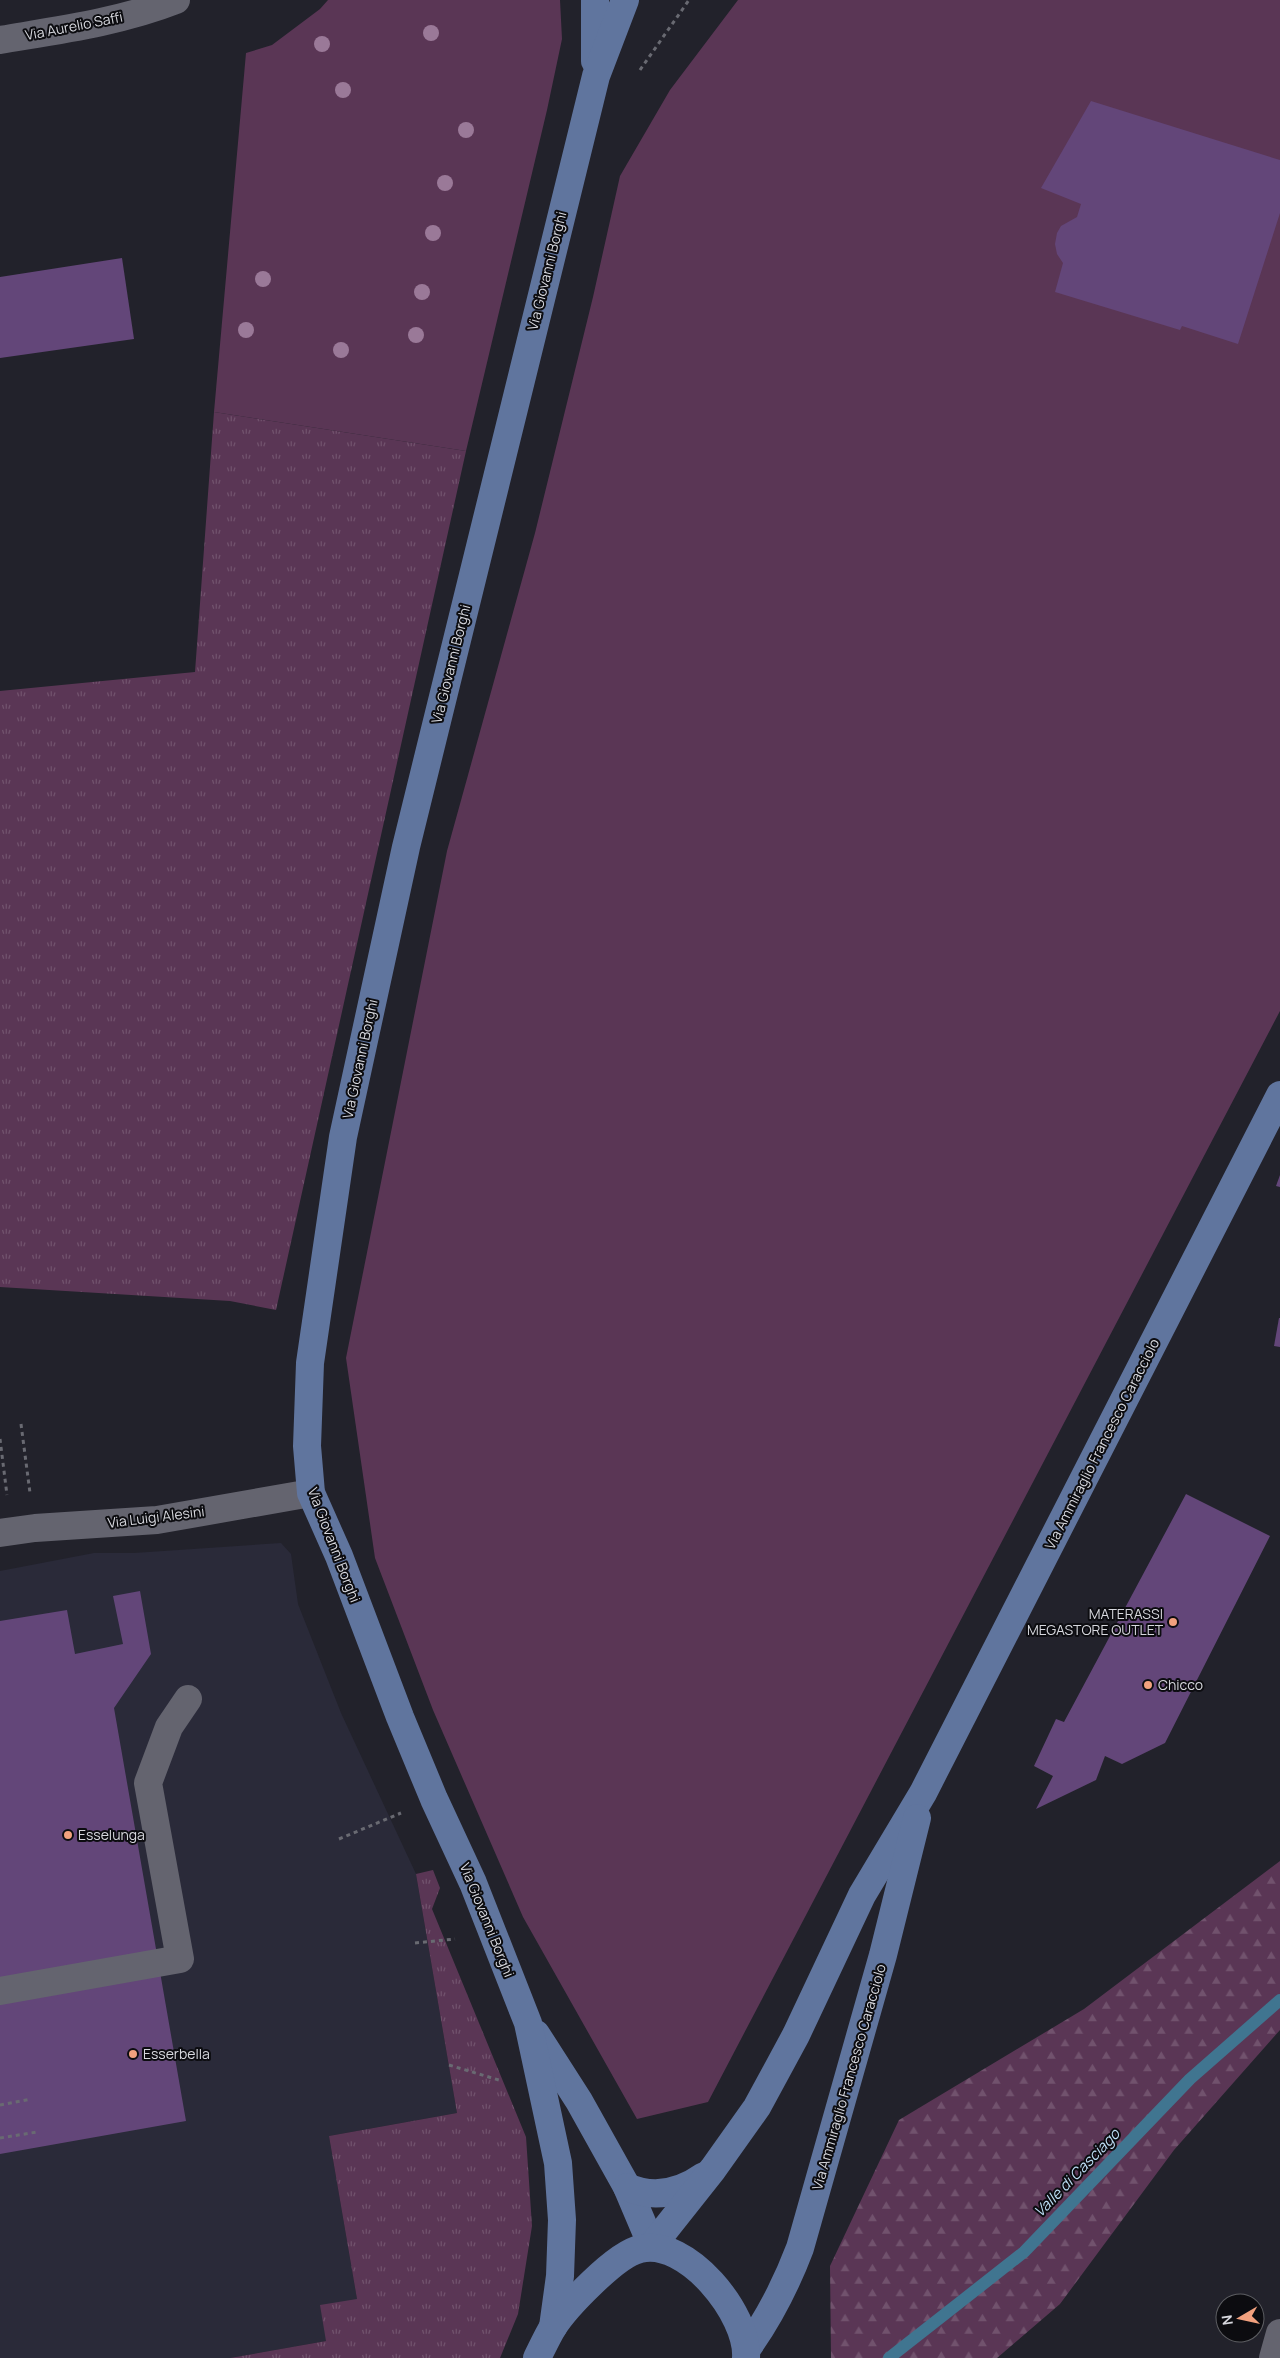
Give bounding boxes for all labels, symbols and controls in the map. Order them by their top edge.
street label: Via Aurelio Saffi [23,7,124,44]
street label: Via Giovanni Borghi [523,209,570,332]
street label: Via Giovanni Borghi [427,602,474,725]
street label: Via Giovanni Borghi [338,997,381,1120]
street label: Via Ammiraglio Francesco Caracciolo [1040,1335,1163,1553]
street label: Via Giovanni Borghi [304,1485,365,1605]
street label: Via Luigi Alesini [106,1501,206,1532]
place label: MATERASSI MEGASTORE OUTLET [1027,1604,1164,1639]
marker: MATERASSI MEGASTORE OUTLET [1167,1616,1179,1628]
place label: Chicco [1158,1675,1203,1694]
marker: Chicco [1142,1679,1154,1691]
place label: Esselunga [78,1825,145,1844]
marker: Esselunga [62,1829,74,1841]
street label: Via Giovanni Borghi [456,1860,519,1980]
street label: Via Ammiraglio Francesco Caracciolo [807,1962,890,2192]
place label: Esserbella [143,2044,210,2063]
marker: Esserbella [127,2048,139,2060]
water label: Valle di Casciago [1029,2123,1125,2221]
north arrow [1215,2293,1265,2343]
text: N [1216,2314,1237,2327]

